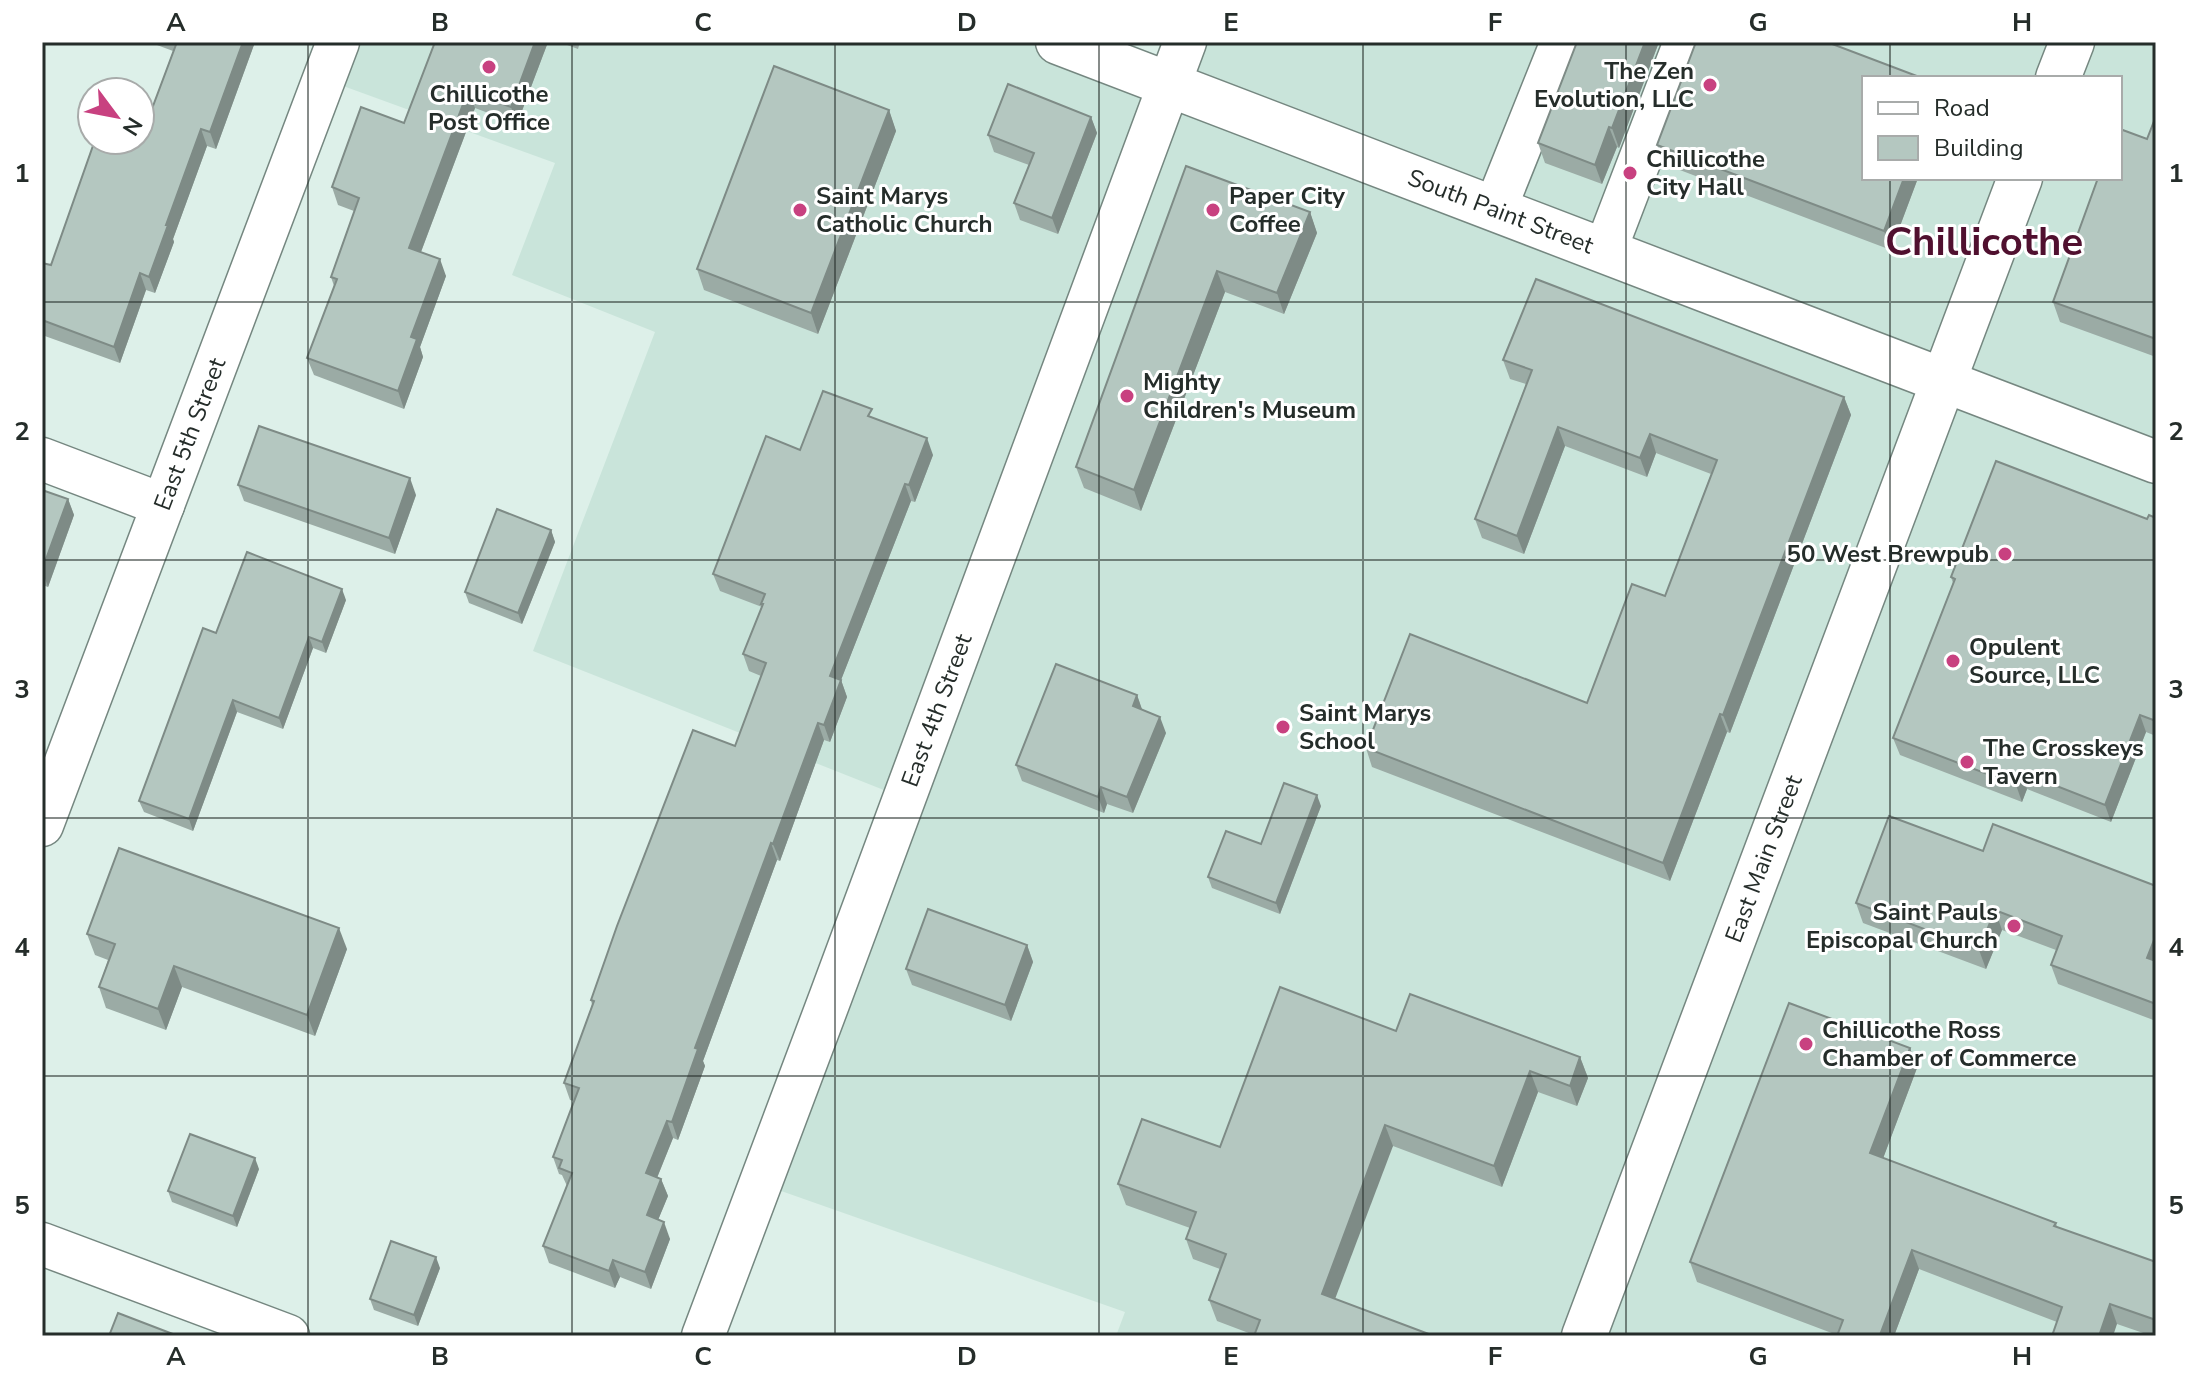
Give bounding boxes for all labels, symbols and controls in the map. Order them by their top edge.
text: A [166,5,186,40]
text: B [431,5,449,40]
text: C [694,5,712,40]
text: D [957,5,977,40]
text: E [1223,5,1239,40]
text: F [1488,5,1502,40]
text: G [1748,5,1768,40]
text: H [2012,5,2032,40]
place label: The Zen Evolution, LLC [1534,55,1694,115]
marker: Chillicothe Post Office [480,58,498,76]
north arrow [76,76,156,156]
marker: The Zen Evolution, LLC [1701,76,1719,94]
legend [1862,76,2122,180]
place label: Chillicothe Post Office [428,78,550,138]
text: Road [1934,92,1990,124]
text: N [115,111,149,141]
text: Building [1934,132,2024,164]
place label: Chillicothe City Hall [1646,143,1765,203]
text: 1 [14,156,30,191]
text: 1 [2168,156,2184,191]
street label: South Paint Street [1403,161,1599,262]
marker: Chillicothe City Hall [1621,164,1639,182]
place label: Saint Marys Catholic Church [816,180,992,240]
place label: Paper City Coffee [1229,180,1345,240]
marker: Saint Marys Catholic Church [791,201,809,219]
marker: Paper City Coffee [1204,201,1222,219]
district label: Chillicothe [1885,215,2083,269]
street label: East 5th Street [146,353,233,515]
place label: Mighty Children's Museum [1143,366,1356,426]
marker: Mighty Children's Museum [1118,387,1136,405]
text: 2 [14,414,30,449]
text: 2 [2168,414,2184,449]
place label: 50 West Brewpub [1787,538,1989,570]
marker: 50 West Brewpub [1996,545,2014,563]
street label: East 4th Street [894,629,980,791]
place label: Opulent Source, LLC [1969,631,2100,691]
marker: Opulent Source, LLC [1944,652,1962,670]
text: 3 [14,672,30,707]
text: 3 [2168,672,2184,707]
place label: Saint Marys School [1299,697,1431,757]
marker: Saint Marys School [1274,718,1292,736]
place label: The Crosskeys Tavern [1983,732,2144,792]
marker: The Crosskeys Tavern [1958,753,1976,771]
street label: East Main Street [1718,770,1810,947]
place label: Saint Pauls Episcopal Church [1806,896,1998,956]
marker: Saint Pauls Episcopal Church [2005,917,2023,935]
text: 4 [14,930,30,965]
text: 4 [2168,930,2184,965]
place label: Chillicothe Ross Chamber of Commerce [1822,1014,2076,1074]
marker: Chillicothe Ross Chamber of Commerce [1797,1035,1815,1053]
text: 5 [14,1188,30,1223]
text: 5 [2168,1188,2184,1223]
text: A [166,1339,186,1374]
text: B [431,1339,449,1374]
text: C [694,1339,712,1374]
text: D [957,1339,977,1374]
text: E [1223,1339,1239,1374]
text: F [1488,1339,1502,1374]
text: G [1748,1339,1768,1374]
text: H [2012,1339,2032,1374]

